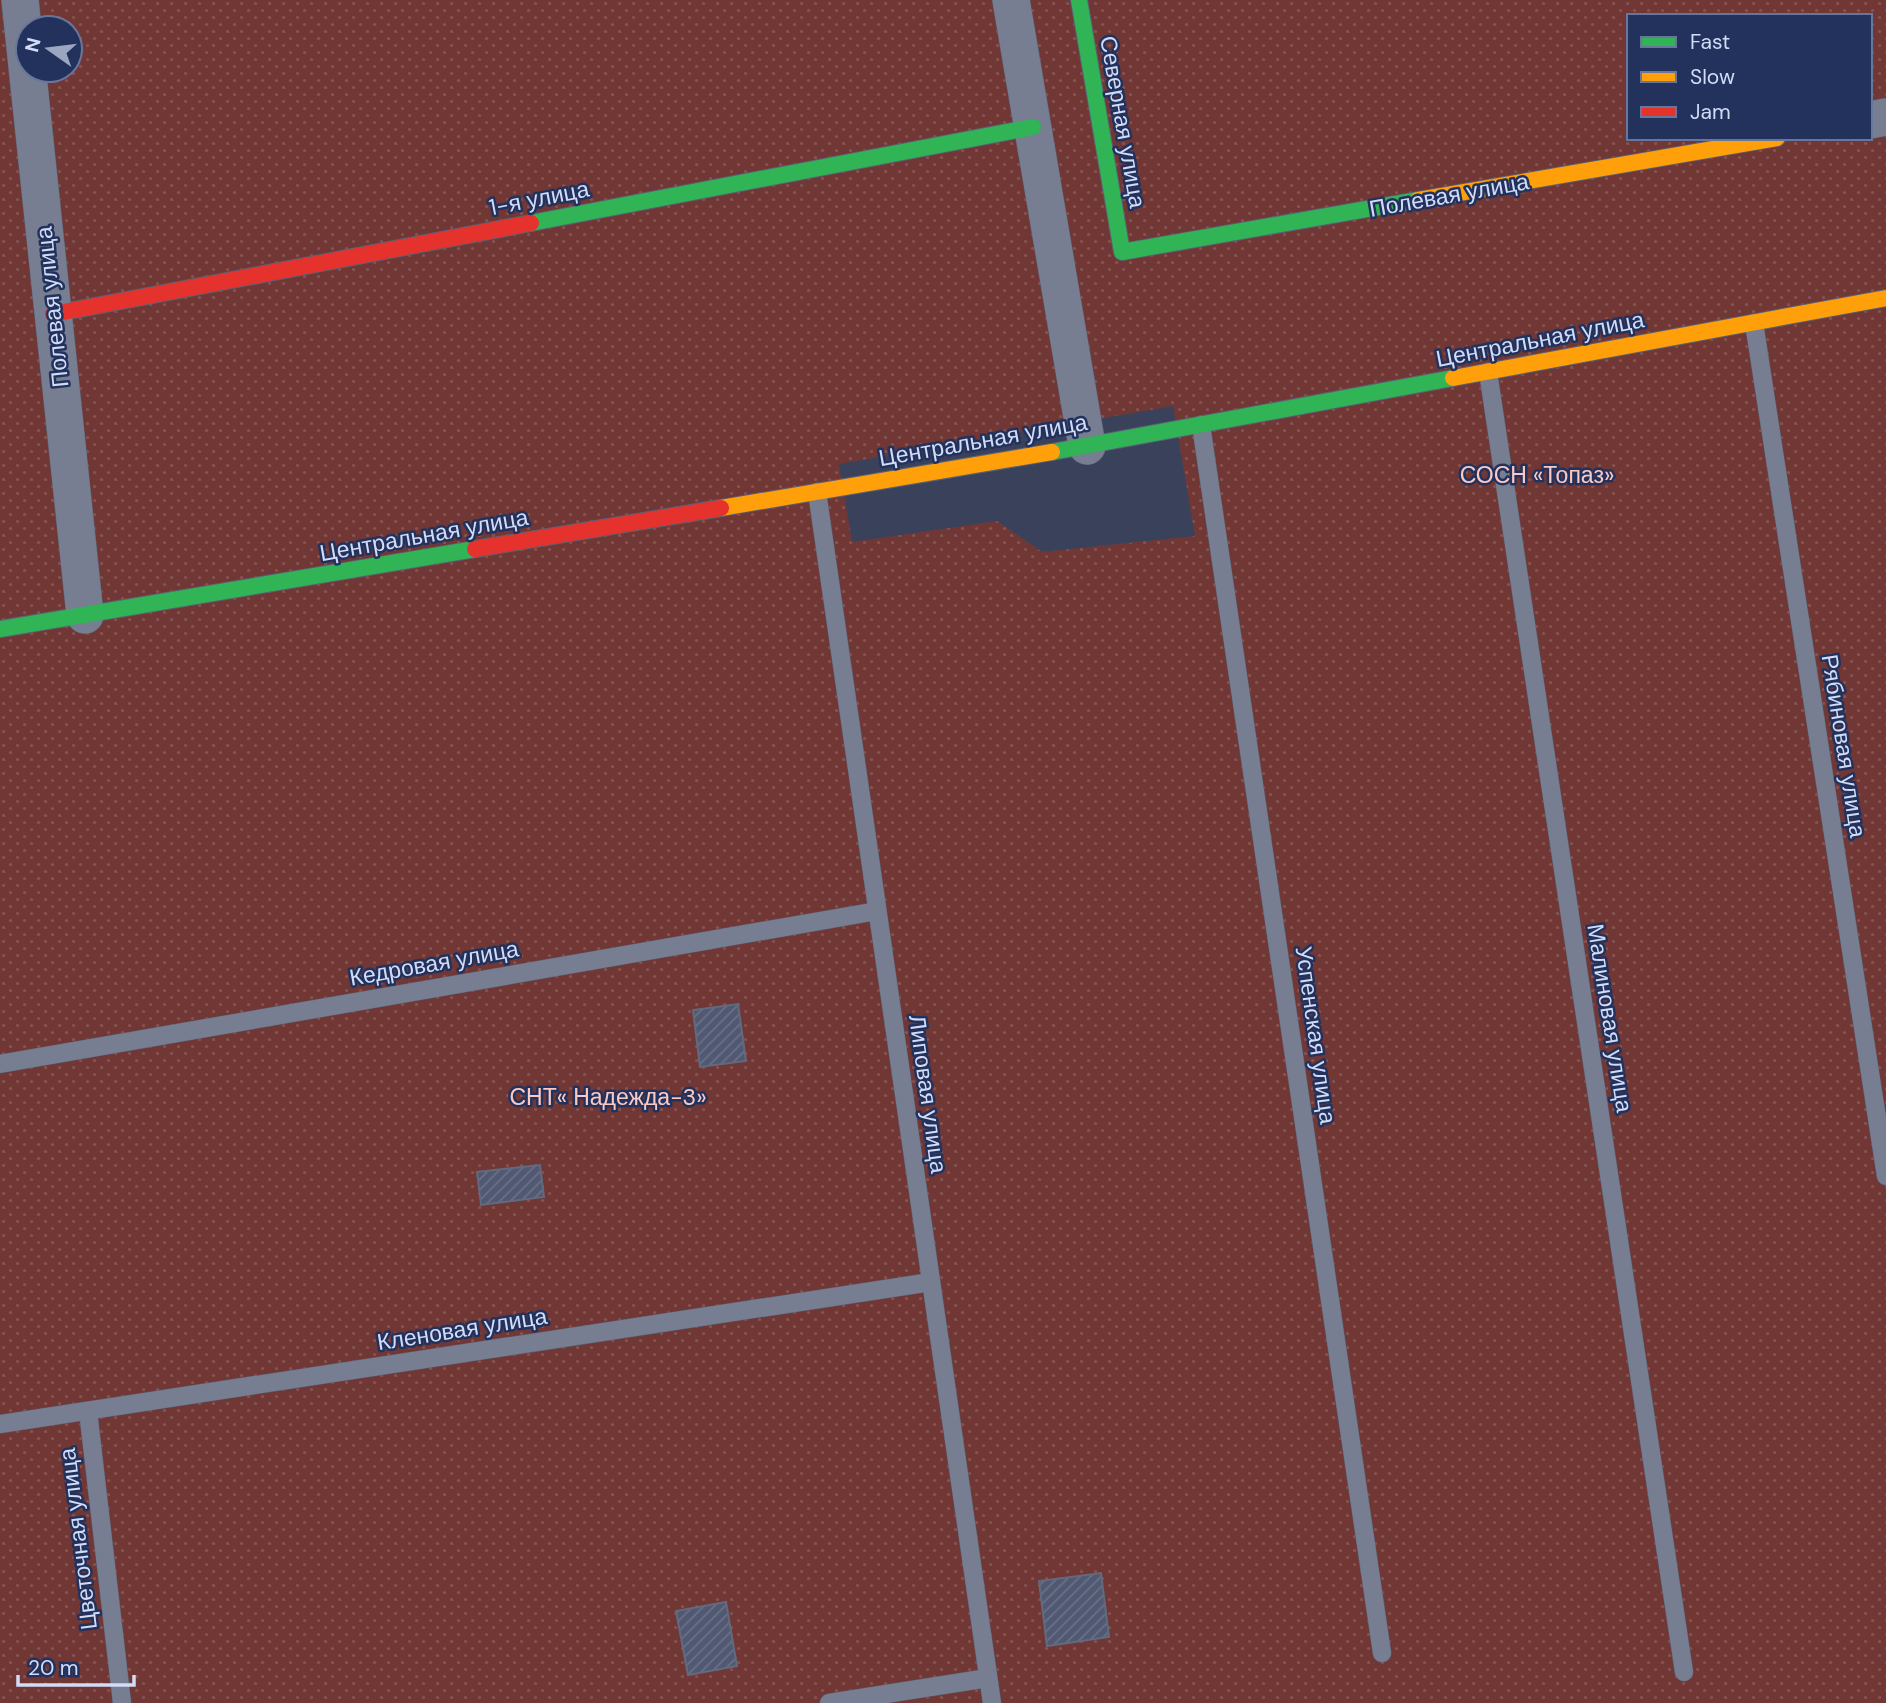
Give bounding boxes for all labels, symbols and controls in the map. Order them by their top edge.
north arrow [14,14,84,84]
legend [1627,14,1872,140]
text: Fast [1690,28,1730,56]
street label: Северная улица [1093,34,1153,211]
text: N [19,35,47,55]
text: Slow [1690,63,1735,91]
text: Jam [1690,98,1731,126]
street label: Полевая улица [1367,166,1531,224]
street label: 1-я улица [486,174,592,222]
street label: Полевая улица [29,225,75,389]
street label: Центральная улица [1433,304,1647,374]
street label: Центральная улица [876,407,1090,473]
park label: СОСН «Топаз» [1460,460,1614,490]
street label: Центральная улица [317,502,531,568]
street label: Рябиновая улица [1815,652,1873,840]
street label: Малиновая улица [1580,922,1640,1115]
street label: Кедровая улица [347,933,521,993]
street label: Успенская улица [1289,944,1343,1126]
street label: Липовая улица [902,1013,954,1175]
park label: СНТ« Надежда-3» [509,1082,707,1112]
street label: Кленовая улица [375,1301,549,1357]
street label: Цветочная улица [52,1446,104,1632]
scale bar [18,1644,133,1688]
text: 20 m [28,1654,79,1682]

